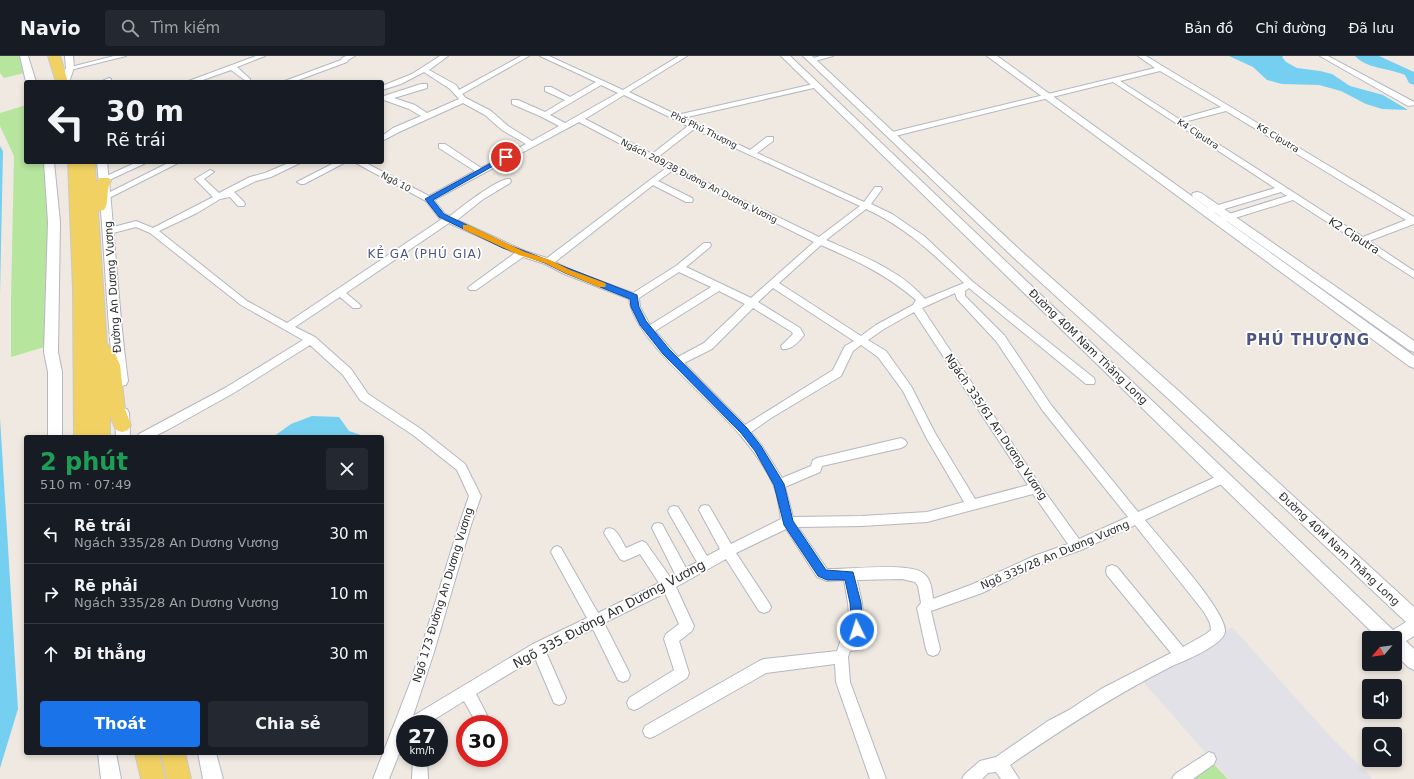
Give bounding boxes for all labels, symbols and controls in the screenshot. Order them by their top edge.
search box [105,10,385,46]
text: Navio [20,17,81,39]
icon: search [119,17,141,39]
text: Tìm kiếm [151,19,220,37]
text: Bản đồ [1184,20,1233,36]
text: Chỉ đường [1255,20,1326,36]
text: Đã lưu [1348,20,1394,36]
text: 30 m [106,95,184,128]
icon: left [40,96,92,148]
street label: Phố Phú Thượng [669,109,739,151]
street label: K4 Ciputra [1175,117,1221,151]
street label: K6 Ciputra [1255,121,1301,155]
text: Rẽ trái [106,129,166,150]
street label: Ngách 209/38 Đường An Dương Vương [619,137,779,225]
pin [489,140,523,174]
icon: arrive [495,146,517,168]
street label: Ngõ 10 [379,170,413,194]
street label: K2 Ciputra [1326,215,1382,257]
street label: Đường An Dương Vương [102,220,124,354]
district label: KẺ GẠ (PHÚ GIA) [368,245,482,261]
street label: Đường 40M Nam Thăng Long [1026,287,1150,407]
district label: PHÚ THƯỢNG [1246,330,1370,349]
street label: Ngách 335/61 An Dương Vương [942,351,1050,503]
text: 2 phút [40,448,128,476]
button: close [326,448,368,490]
text: 510 m · 07:49 [40,477,131,492]
street label: Đường 40M Nam Thăng Long [1276,490,1402,608]
street label: Ngõ 173 Đường An Dương Vương [410,506,476,684]
text: Rẽ trái [74,517,131,535]
street label: Ngõ 335/28 An Dương Vương [979,518,1131,592]
icon: left [40,523,62,545]
text: 30 m [330,525,368,543]
text: Ngách 335/28 An Dương Vương [74,535,279,550]
street label: Ngõ 335 Đường An Dương Vương [510,557,708,671]
text: Rẽ phải [74,577,138,595]
icon: right [40,583,62,605]
text: 10 m [330,585,368,603]
text: Ngách 335/28 An Dương Vương [74,595,279,610]
position arrow [836,609,878,651]
north arrow [1362,631,1402,671]
map controls [1362,631,1402,767]
icon: ahead [40,643,62,665]
text: Đi thẳng [74,645,146,663]
text: 30 m [330,645,368,663]
button: sound [1362,679,1402,719]
button: Thoát [40,701,200,747]
button: Chia sẻ [208,701,368,747]
speed limit sign: 30 [456,715,508,767]
text: 27 [408,724,436,748]
button: search [1362,727,1402,767]
text: km/h [409,745,435,756]

